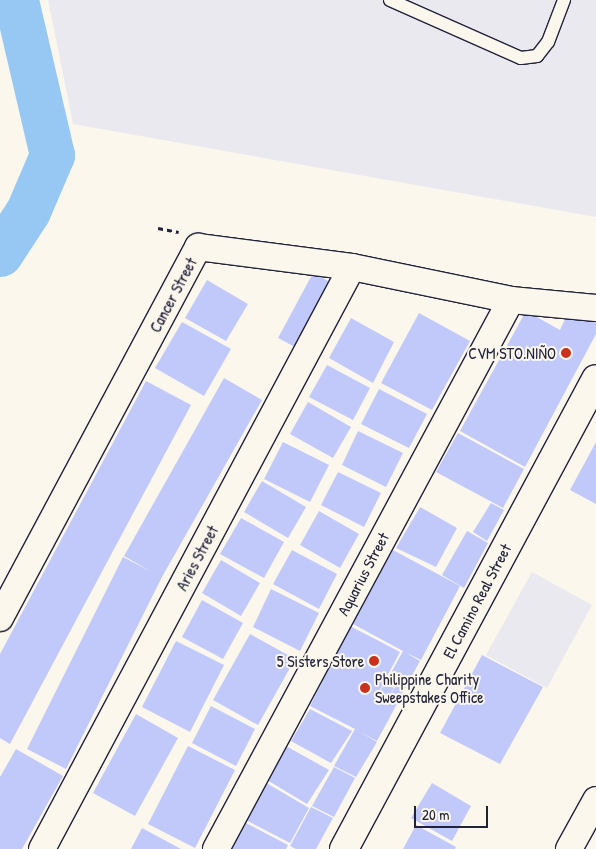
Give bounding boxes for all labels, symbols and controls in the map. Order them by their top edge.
street label: Cancer Street [145,254,201,336]
place label: CVM STO.NIÑO [468,343,556,363]
marker: CVM STO.NIÑO [560,347,572,359]
street label: Aries Street [172,522,222,594]
street label: Aquarius Street [333,529,393,619]
street label: El Camino Real Street [439,540,515,662]
place label: 5 Sisters Store [277,651,364,671]
marker: 5 Sisters Store [368,655,380,667]
place label: Philippine Charity Sweepstakes Office [375,669,484,707]
marker: Philippine Charity Sweepstakes Office [359,682,371,694]
scale bar [416,796,490,828]
text: 20 m [422,804,449,825]

